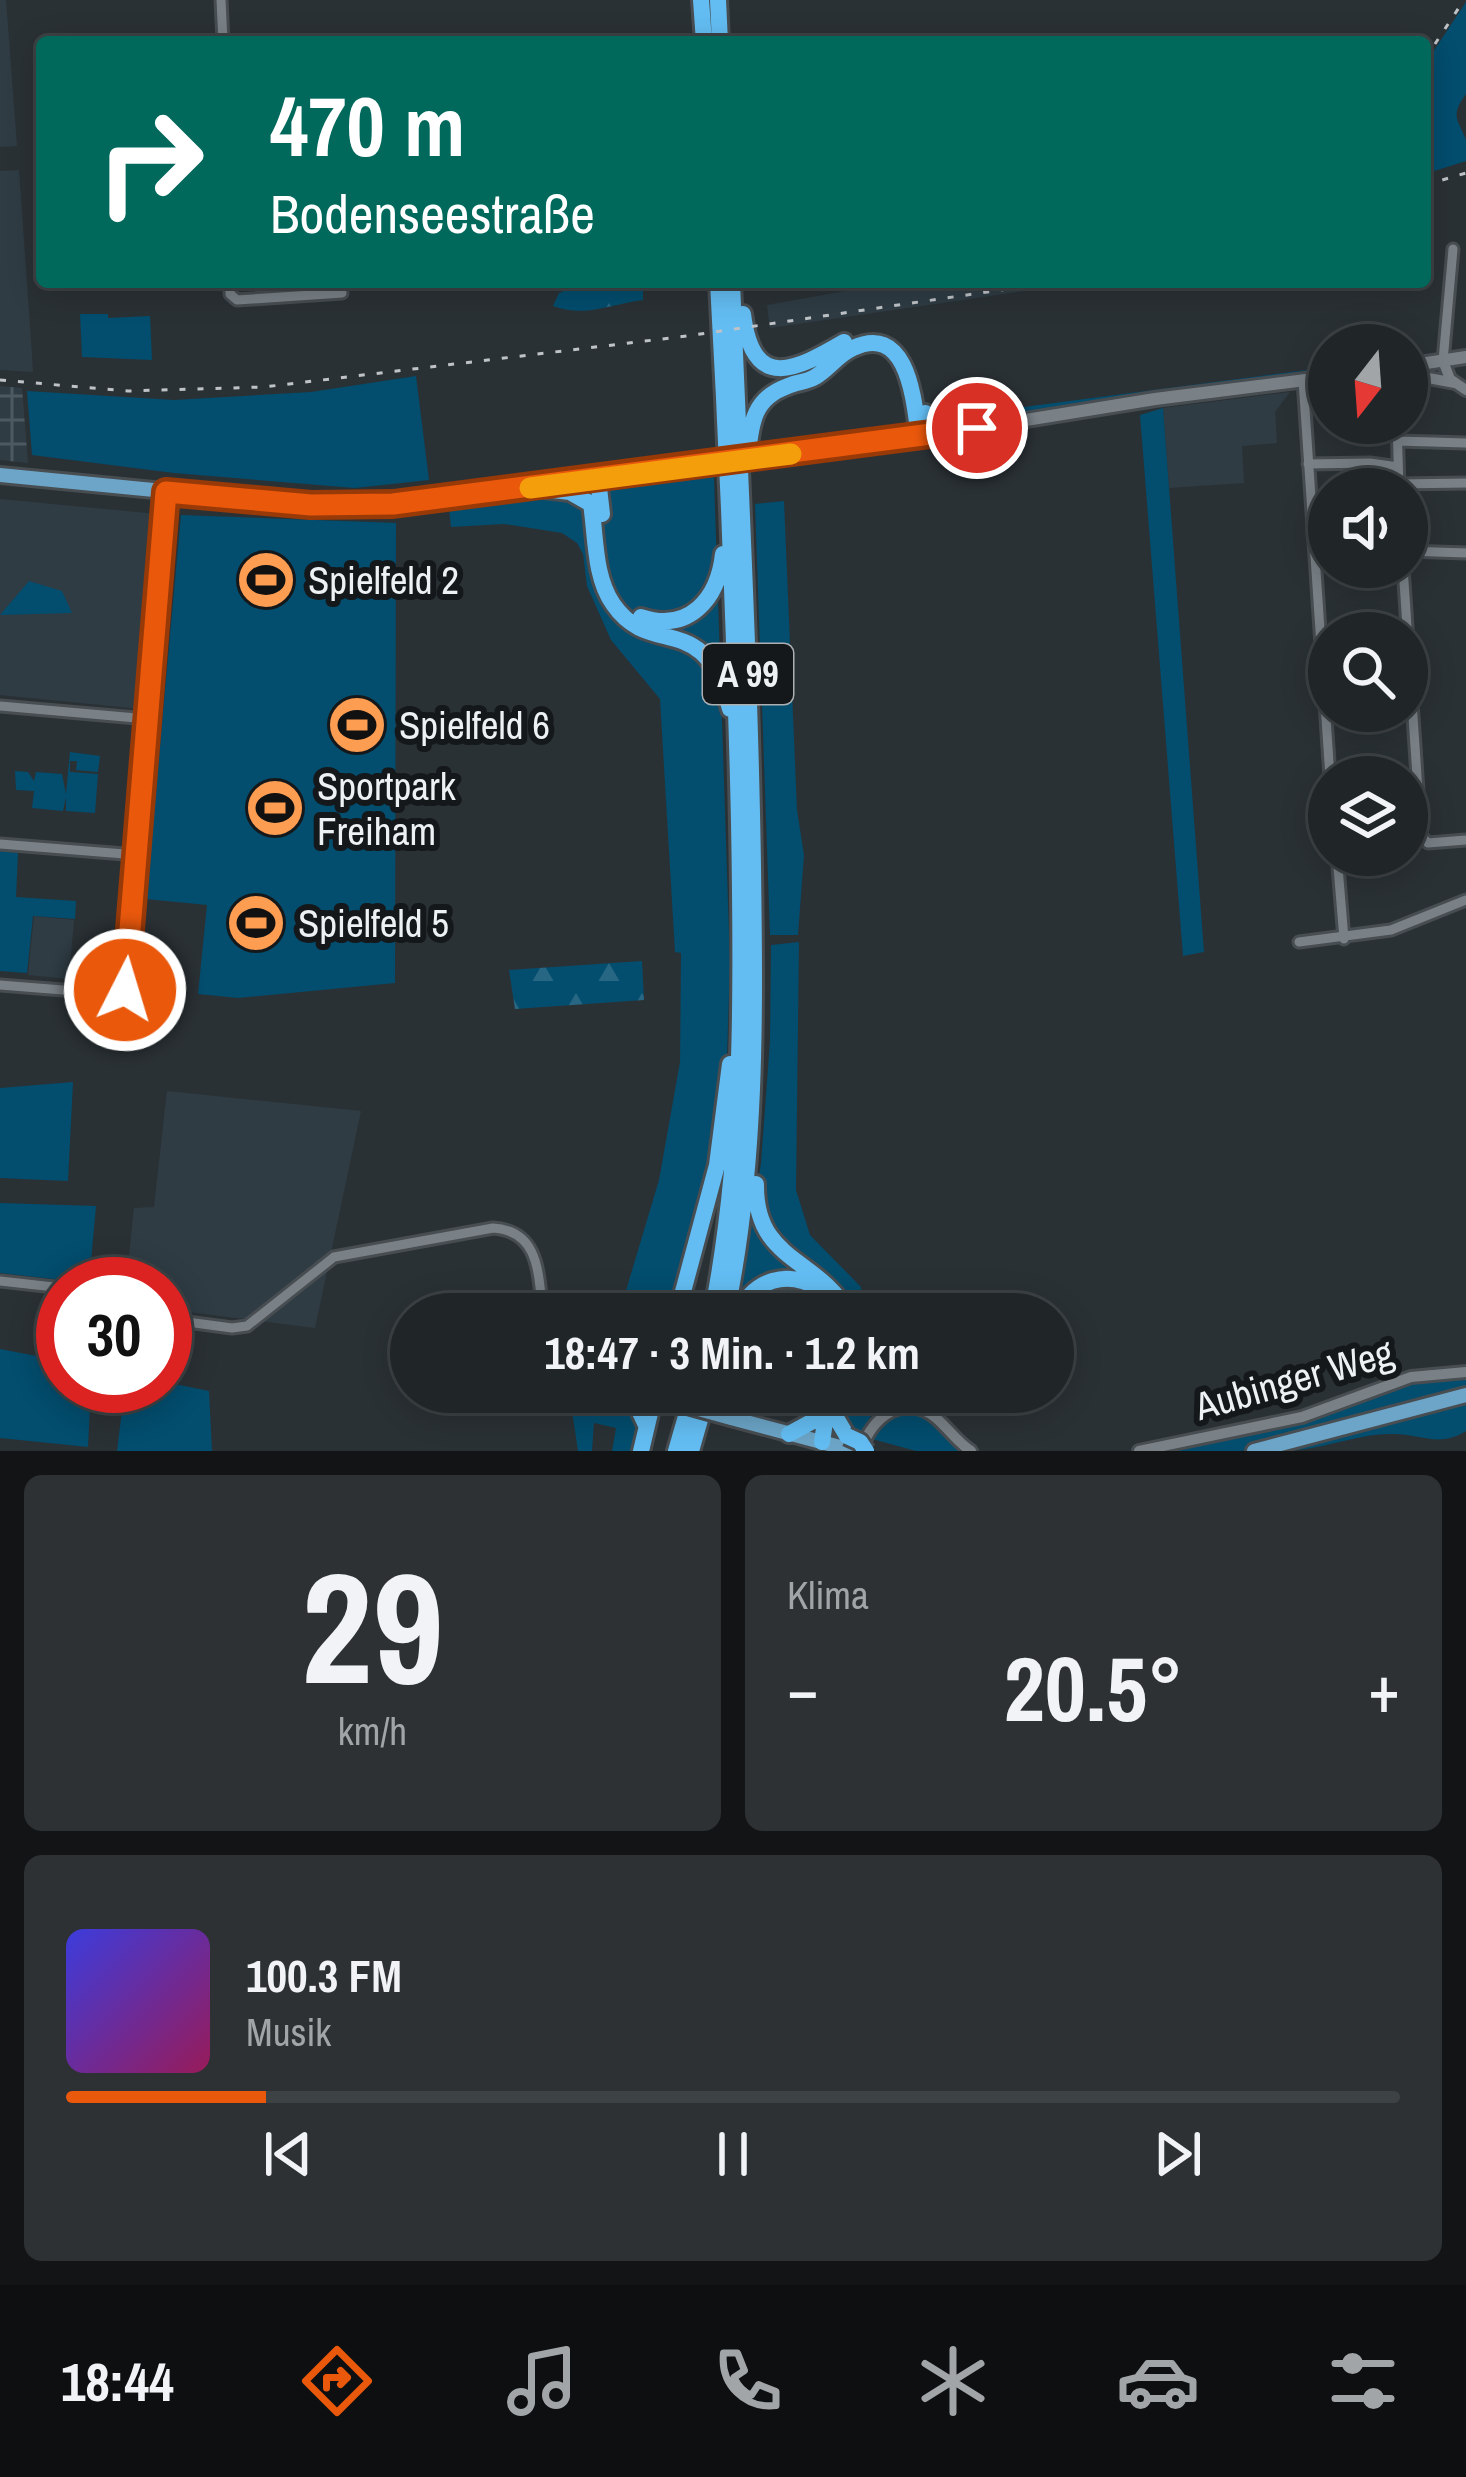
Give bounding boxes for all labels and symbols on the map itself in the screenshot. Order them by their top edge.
north arrow [1308,324,1428,444]
pin [926,377,1028,479]
sports icon: Spielfeld 2 [235,549,297,611]
place label: Spielfeld 2 [308,554,459,606]
road number: A 99 [703,644,793,704]
sports icon: Spielfeld 6 [326,694,388,756]
place label: Spielfeld 6 [399,699,550,751]
place label: Sportpark Freiham [317,760,457,857]
sports icon: Sportpark Freiham [244,777,306,839]
sports icon: Spielfeld 5 [225,892,287,954]
place label: Spielfeld 5 [298,897,449,949]
position arrow [62,927,188,1053]
speed limit sign: 30 [36,1257,192,1413]
street label: Aubinger Weg [1188,1326,1399,1432]

